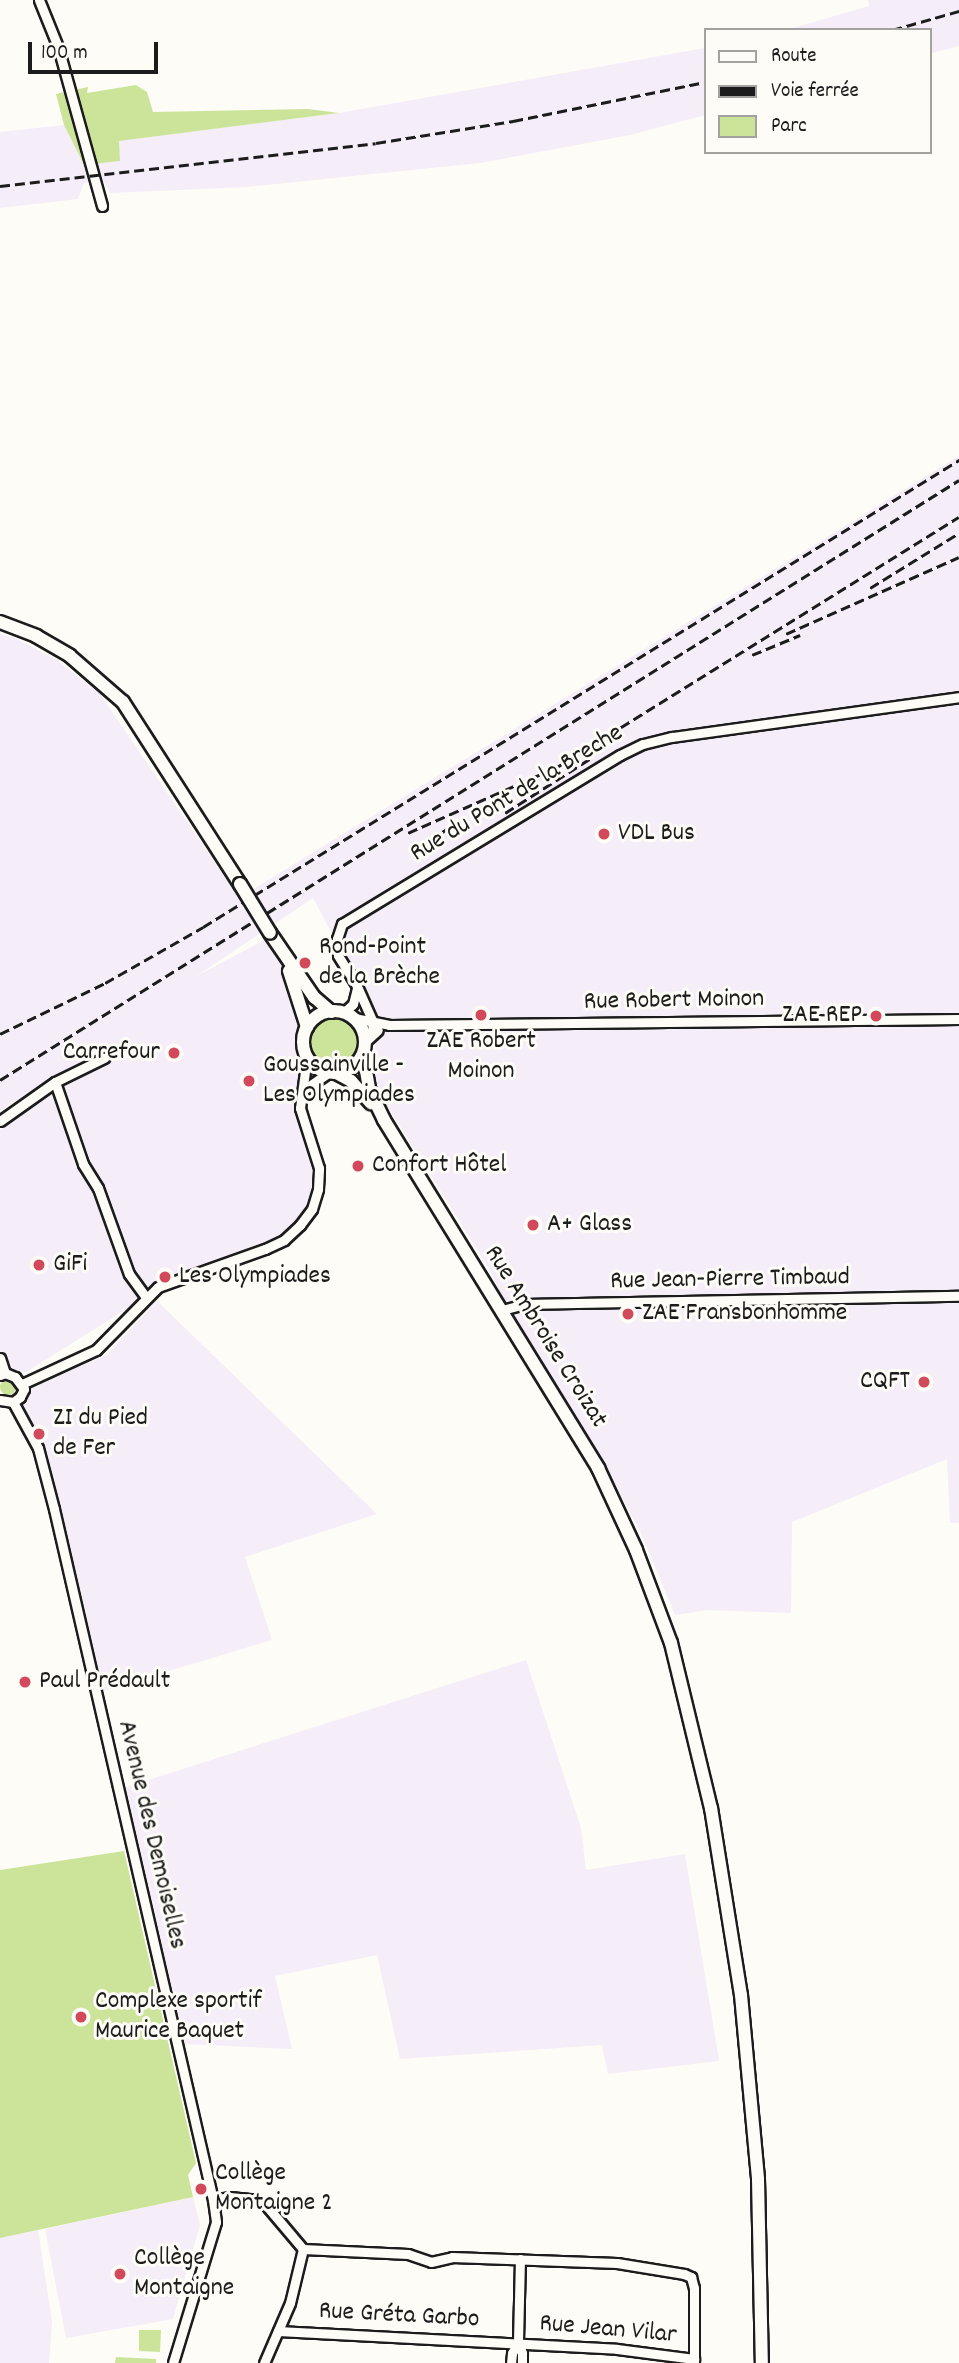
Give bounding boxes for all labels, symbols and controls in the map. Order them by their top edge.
scale bar [32,28,161,72]
legend [704,28,931,154]
text: 100 m [41,39,88,69]
text: Route [771,42,817,72]
text: Voie ferrée [771,77,859,107]
text: Parc [771,112,807,142]
street label: Rue du Pont de la Breche [405,718,629,870]
place label: VDL Bus [618,818,695,850]
marker: VDL Bus [596,826,612,842]
place label: Rond-Point de la Brèche [319,932,440,993]
marker: Rond-Point de la Brèche [297,955,313,971]
street label: Rue Robert Moinon [583,984,765,1018]
place label: ZAE REP [782,1000,862,1032]
marker: ZAE Robert Moinon [473,1007,489,1023]
marker: ZAE REP [868,1008,884,1024]
place label: ZAE Robert Moinon [426,1026,536,1088]
place label: Carrefour [63,1037,160,1069]
marker: Carrefour [166,1045,182,1061]
place label: Goussainville - Les Olympiades [263,1050,415,1112]
marker: Goussainville - Les Olympiades [241,1073,257,1089]
place label: Confort Hôtel [372,1150,506,1182]
marker: Confort Hôtel [350,1158,366,1174]
place label: A+ Glass [547,1209,632,1241]
marker: A+ Glass [525,1217,541,1233]
street label: Rue Ambroise Croizat [476,1240,614,1434]
place label: GiFi [53,1249,87,1281]
marker: GiFi [31,1257,47,1273]
place label: Les Olympiades [179,1261,331,1293]
street label: Rue Jean-Pierre Timbaud [610,1262,850,1298]
marker: Les Olympiades [157,1269,173,1285]
place label: ZAE Fransbonhomme [642,1298,847,1330]
marker: ZAE Fransbonhomme [620,1306,636,1322]
place label: CQFT [860,1366,910,1398]
marker: CQFT [916,1374,932,1390]
place label: ZI du Pied de Fer [53,1403,148,1464]
marker: ZI du Pied de Fer [31,1426,47,1442]
place label: Paul Prédault [39,1666,170,1698]
marker: Paul Prédault [17,1674,33,1690]
street label: Avenue des Demoiselles [110,1718,192,1952]
place label: Complexe sportif Maurice Baquet [95,1986,262,2048]
marker: Complexe sportif Maurice Baquet [73,2009,89,2025]
place label: Collège Montaigne 2 [215,2158,333,2220]
marker: Collège Montaigne 2 [193,2181,209,2197]
place label: Collège Montaigne [134,2243,234,2304]
marker: Collège Montaigne [112,2266,128,2282]
street label: Rue Gréta Garbo [318,2296,480,2336]
street label: Rue Jean Vilar [538,2308,678,2352]

